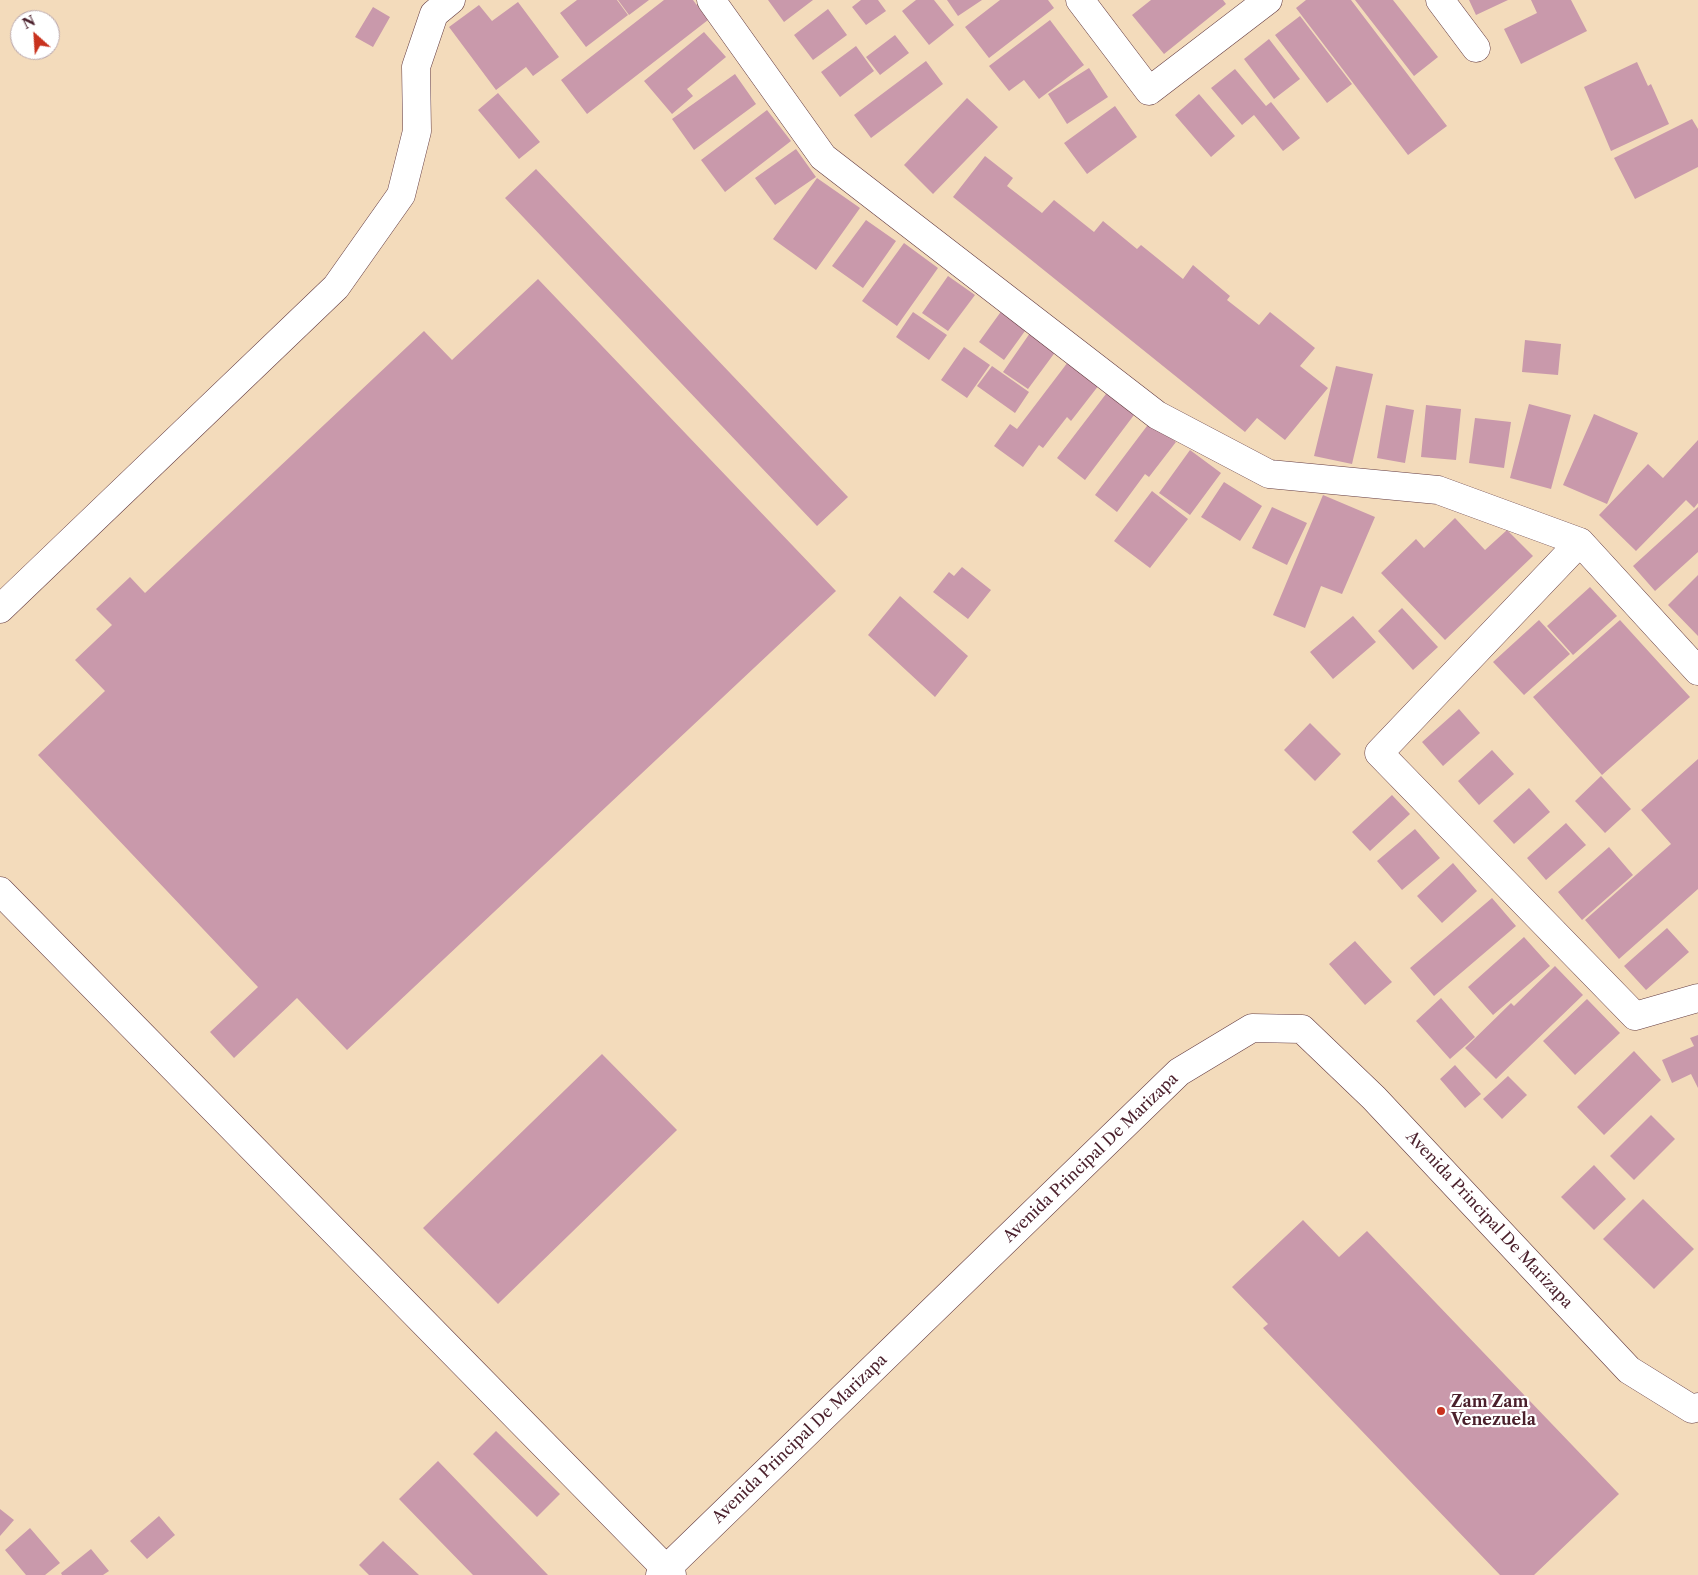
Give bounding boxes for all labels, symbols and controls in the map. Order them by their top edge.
north arrow [10,10,60,60]
text: N [19,12,38,33]
street label: Avenida Principal De Marizapa [1000,1069,1182,1247]
street label: Avenida Principal De Marizapa [1402,1127,1576,1313]
street label: Avenida Principal De Marizapa [709,1350,891,1528]
place label: Zam Zam Venezuela [1451,1392,1536,1430]
marker: Zam Zam Venezuela [1435,1405,1447,1417]

